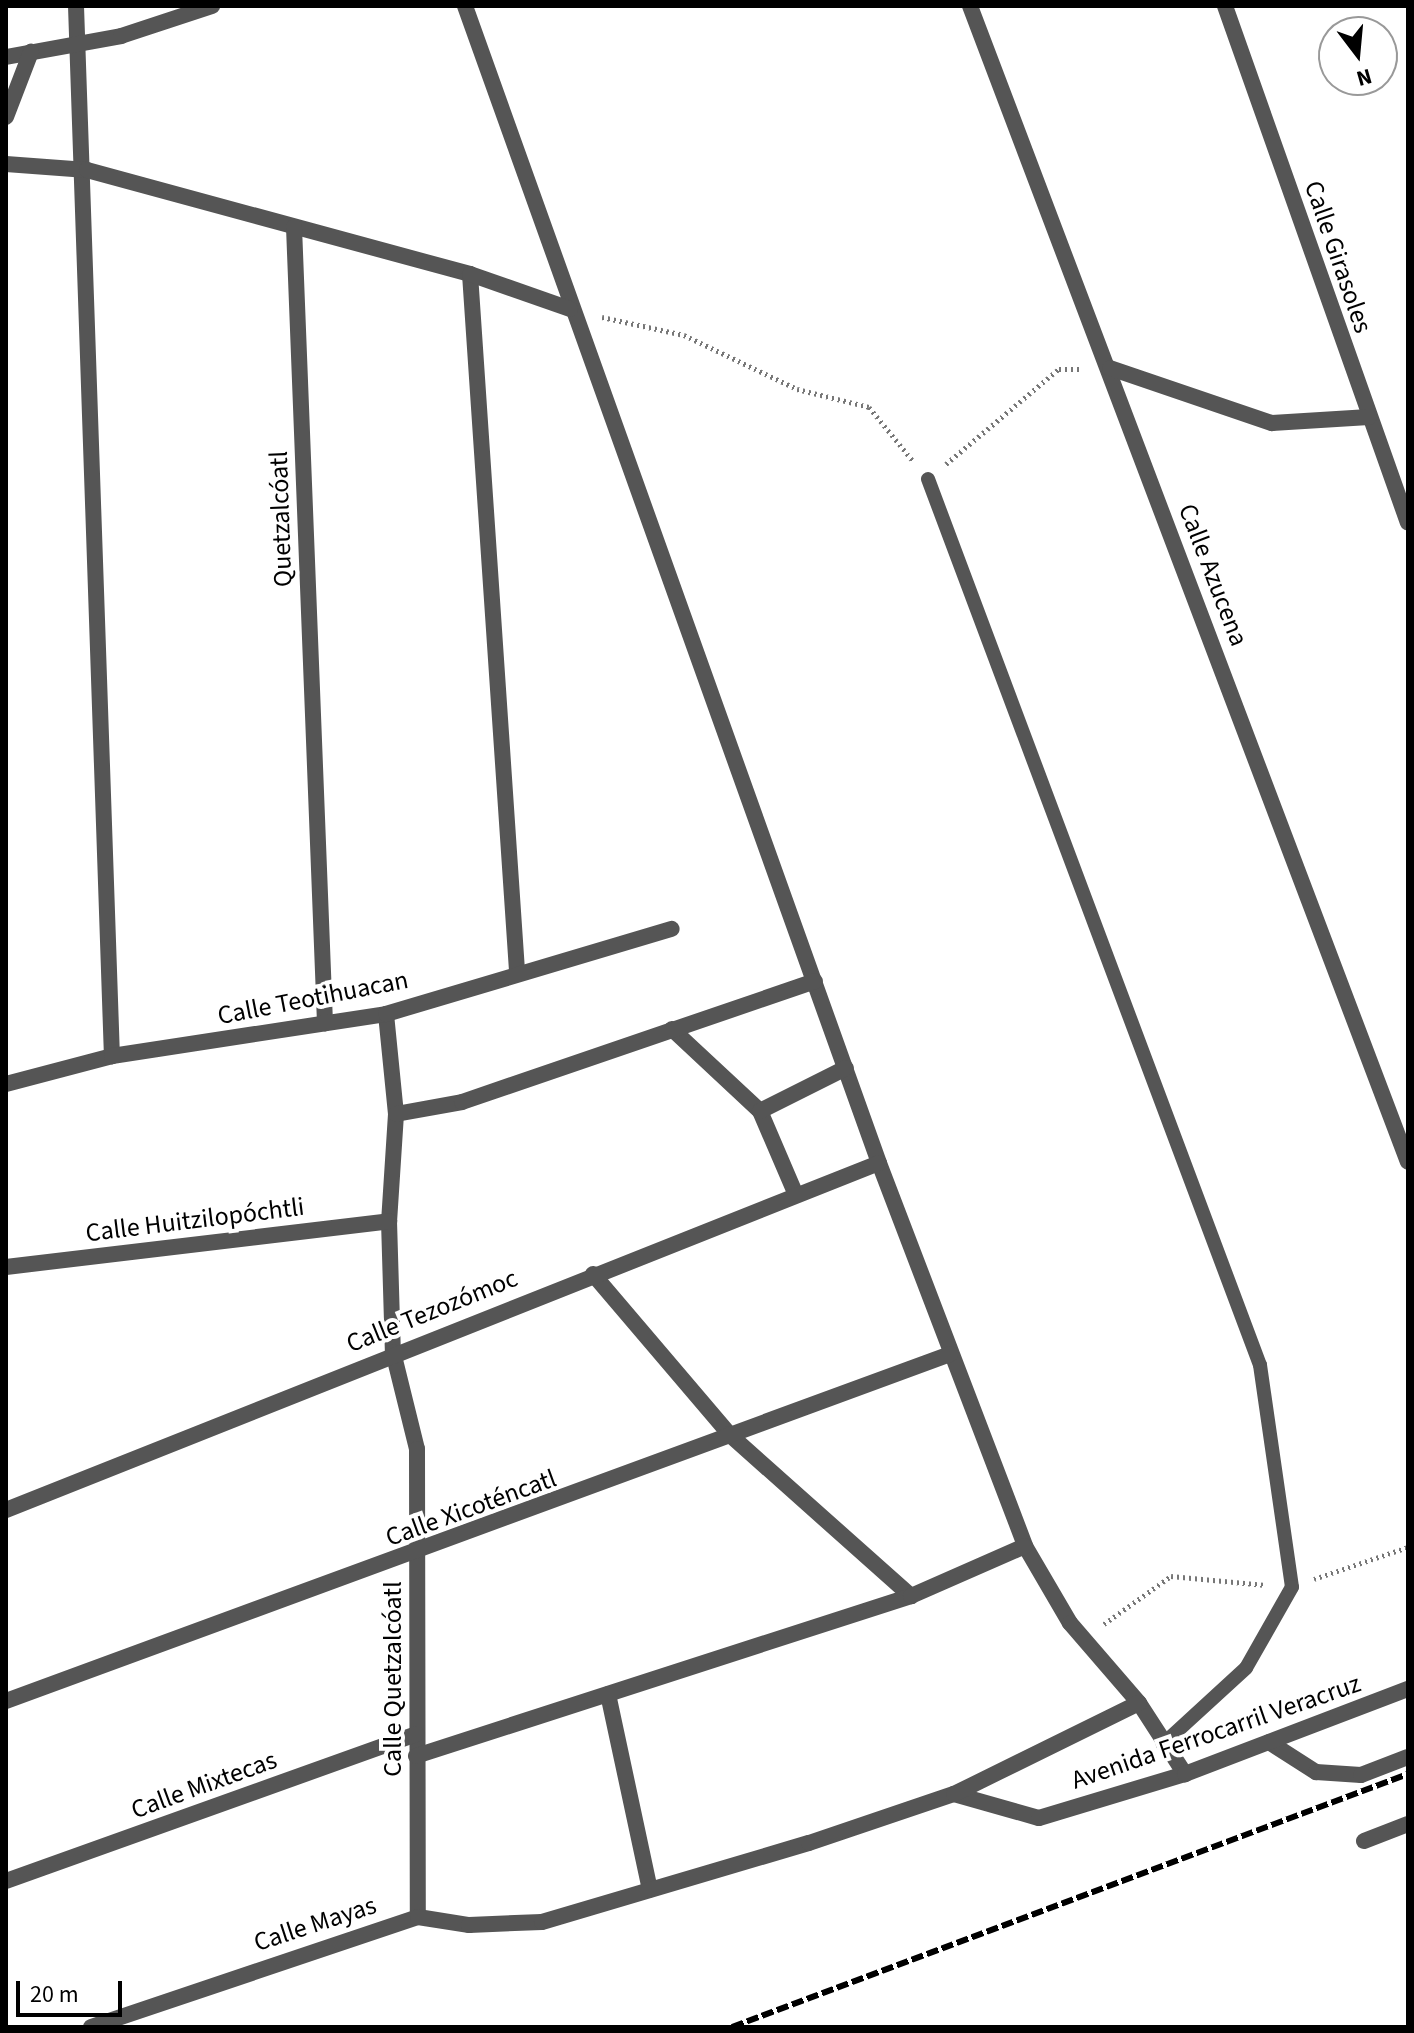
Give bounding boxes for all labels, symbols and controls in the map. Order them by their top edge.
north arrow [1318,16,1398,96]
text: N [1353,60,1376,95]
street label: Calle Girasoles [1297,177,1379,337]
street label: Quetzalcóatl [263,450,299,588]
street label: Calle Azucena [1172,499,1254,651]
street label: Calle Teotihuacan [215,964,411,1032]
street label: Calle Huitzilopóchtli [84,1191,306,1249]
street label: Calle Tezozómoc [342,1263,522,1359]
street label: Calle Xicoténcatl [381,1463,561,1553]
street label: Calle Quetzalcóatl [377,1581,409,1777]
street label: Avenida Ferrocarril Veracruz [1067,1668,1365,1796]
street label: Calle Mixtecas [127,1744,281,1826]
street label: Calle Mayas [250,1890,380,1958]
scale bar [20,1965,126,2015]
text: 20 m [30,1977,79,2012]

